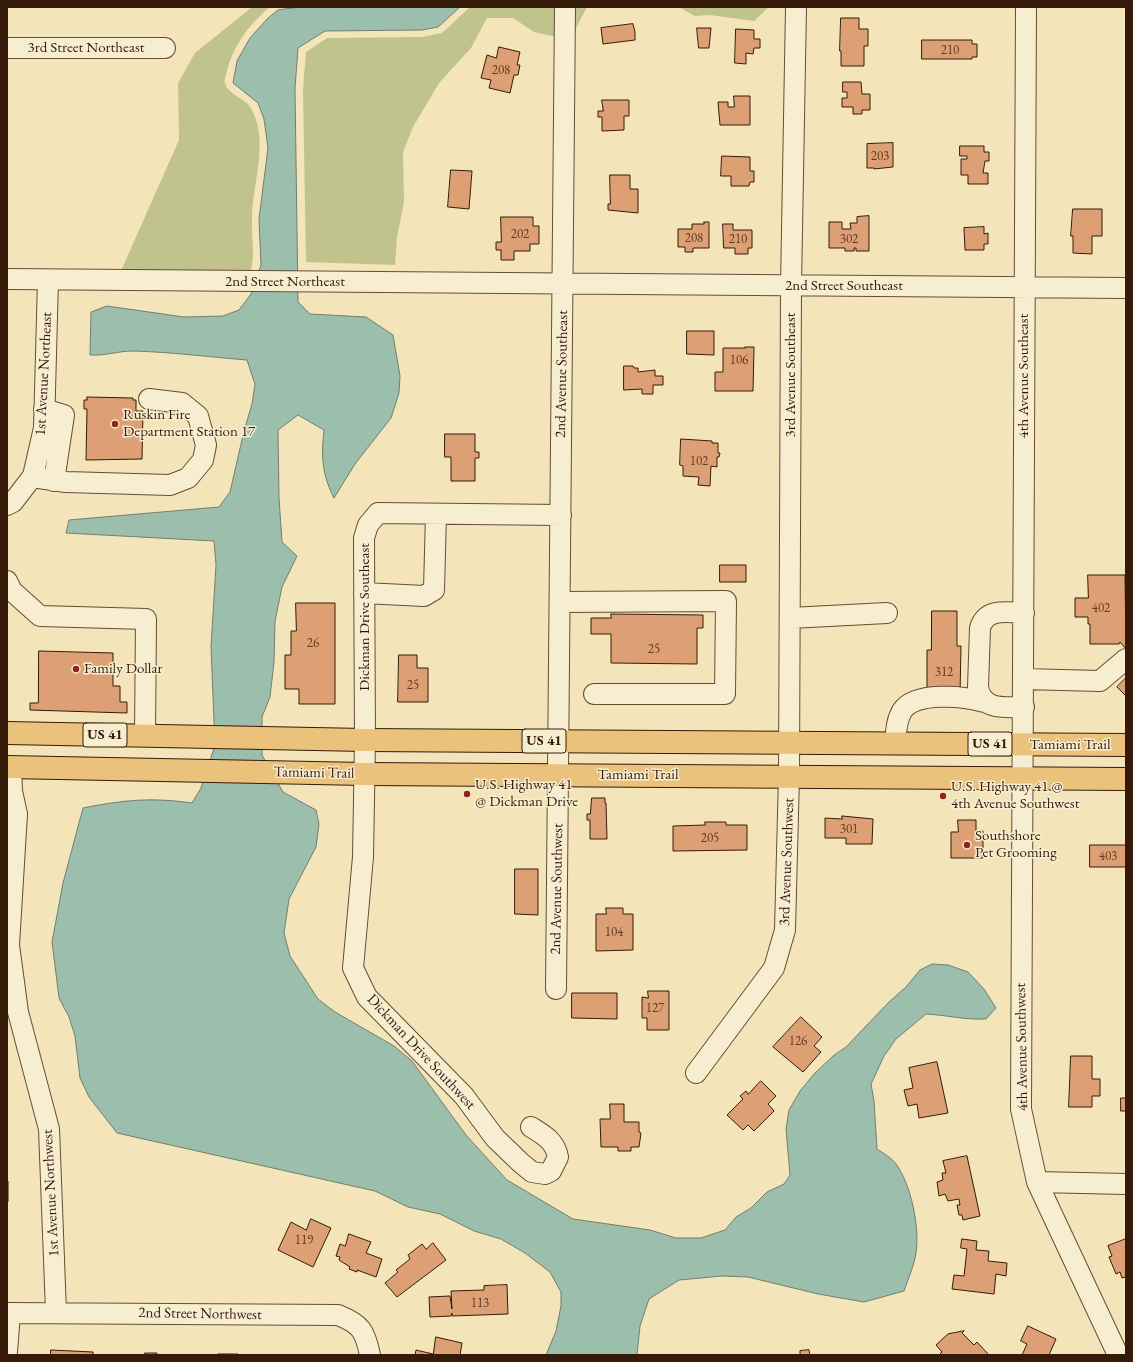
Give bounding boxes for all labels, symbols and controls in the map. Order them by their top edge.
street label: 3rd Street Northeast [28,39,144,57]
house number: 210 [941,42,959,58]
house number: 208 [492,62,510,78]
house number: 203 [871,148,889,164]
house number: 202 [511,226,529,242]
house number: 208 [685,230,703,246]
house number: 210 [729,231,747,247]
house number: 302 [840,231,858,247]
street label: 2nd Street Northeast [225,273,345,291]
street label: 2nd Street Southeast [785,277,903,295]
street label: 2nd Avenue Southeast [552,310,572,438]
street label: 1st Avenue Northeast [32,312,56,436]
street label: 3rd Avenue Southeast [782,313,800,437]
street label: 4th Avenue Southeast [1015,314,1033,438]
house number: 106 [730,352,748,368]
place label: Ruskin Fire Department Station 17 [123,406,255,441]
marker: Ruskin Fire Department Station 17 [110,419,120,429]
house number: 102 [690,453,708,469]
street label: Dickman Drive Southeast [356,543,374,691]
house number: 402 [1092,600,1110,616]
house number: 26 [307,635,319,651]
house number: 25 [648,641,660,657]
place label: Family Dollar [84,660,162,678]
marker: Family Dollar [71,664,81,674]
house number: 312 [935,664,953,680]
house number: 25 [407,677,419,693]
road number: US 41 [83,723,127,747]
road number: US 41 [522,729,566,753]
road number: US 41 [968,732,1012,756]
street label: Tamiami Trail [1030,736,1110,754]
street label: Tamiami Trail [273,763,355,783]
street label: Tamiami Trail [598,766,678,784]
place label: U.S. Highway 41 @ Dickman Drive [475,776,578,811]
place label: U.S. Highway 41 @ 4th Avenue Southwest [951,778,1079,813]
marker: U.S. Highway 41 @ Dickman Drive [462,789,472,799]
marker: U.S. Highway 41 @ 4th Avenue Southwest [938,791,948,801]
street label: 3rd Avenue Southwest [776,797,798,927]
house number: 301 [840,821,858,837]
street label: 2nd Avenue Southwest [547,823,567,955]
place label: Southshore Pet Grooming [975,827,1057,862]
house number: 205 [701,830,719,846]
marker: Southshore Pet Grooming [962,840,972,850]
house number: 403 [1099,848,1117,864]
house number: 104 [605,924,623,940]
street label: 4th Avenue Southwest [1012,983,1032,1111]
street label: Dickman Drive Southwest [363,990,479,1114]
house number: 127 [646,1000,664,1016]
house number: 126 [789,1033,807,1049]
street label: 1st Avenue Northwest [39,1129,63,1257]
house number: 119 [295,1232,313,1248]
house number: 113 [471,1295,489,1311]
street label: 2nd Street Northwest [138,1304,262,1324]

